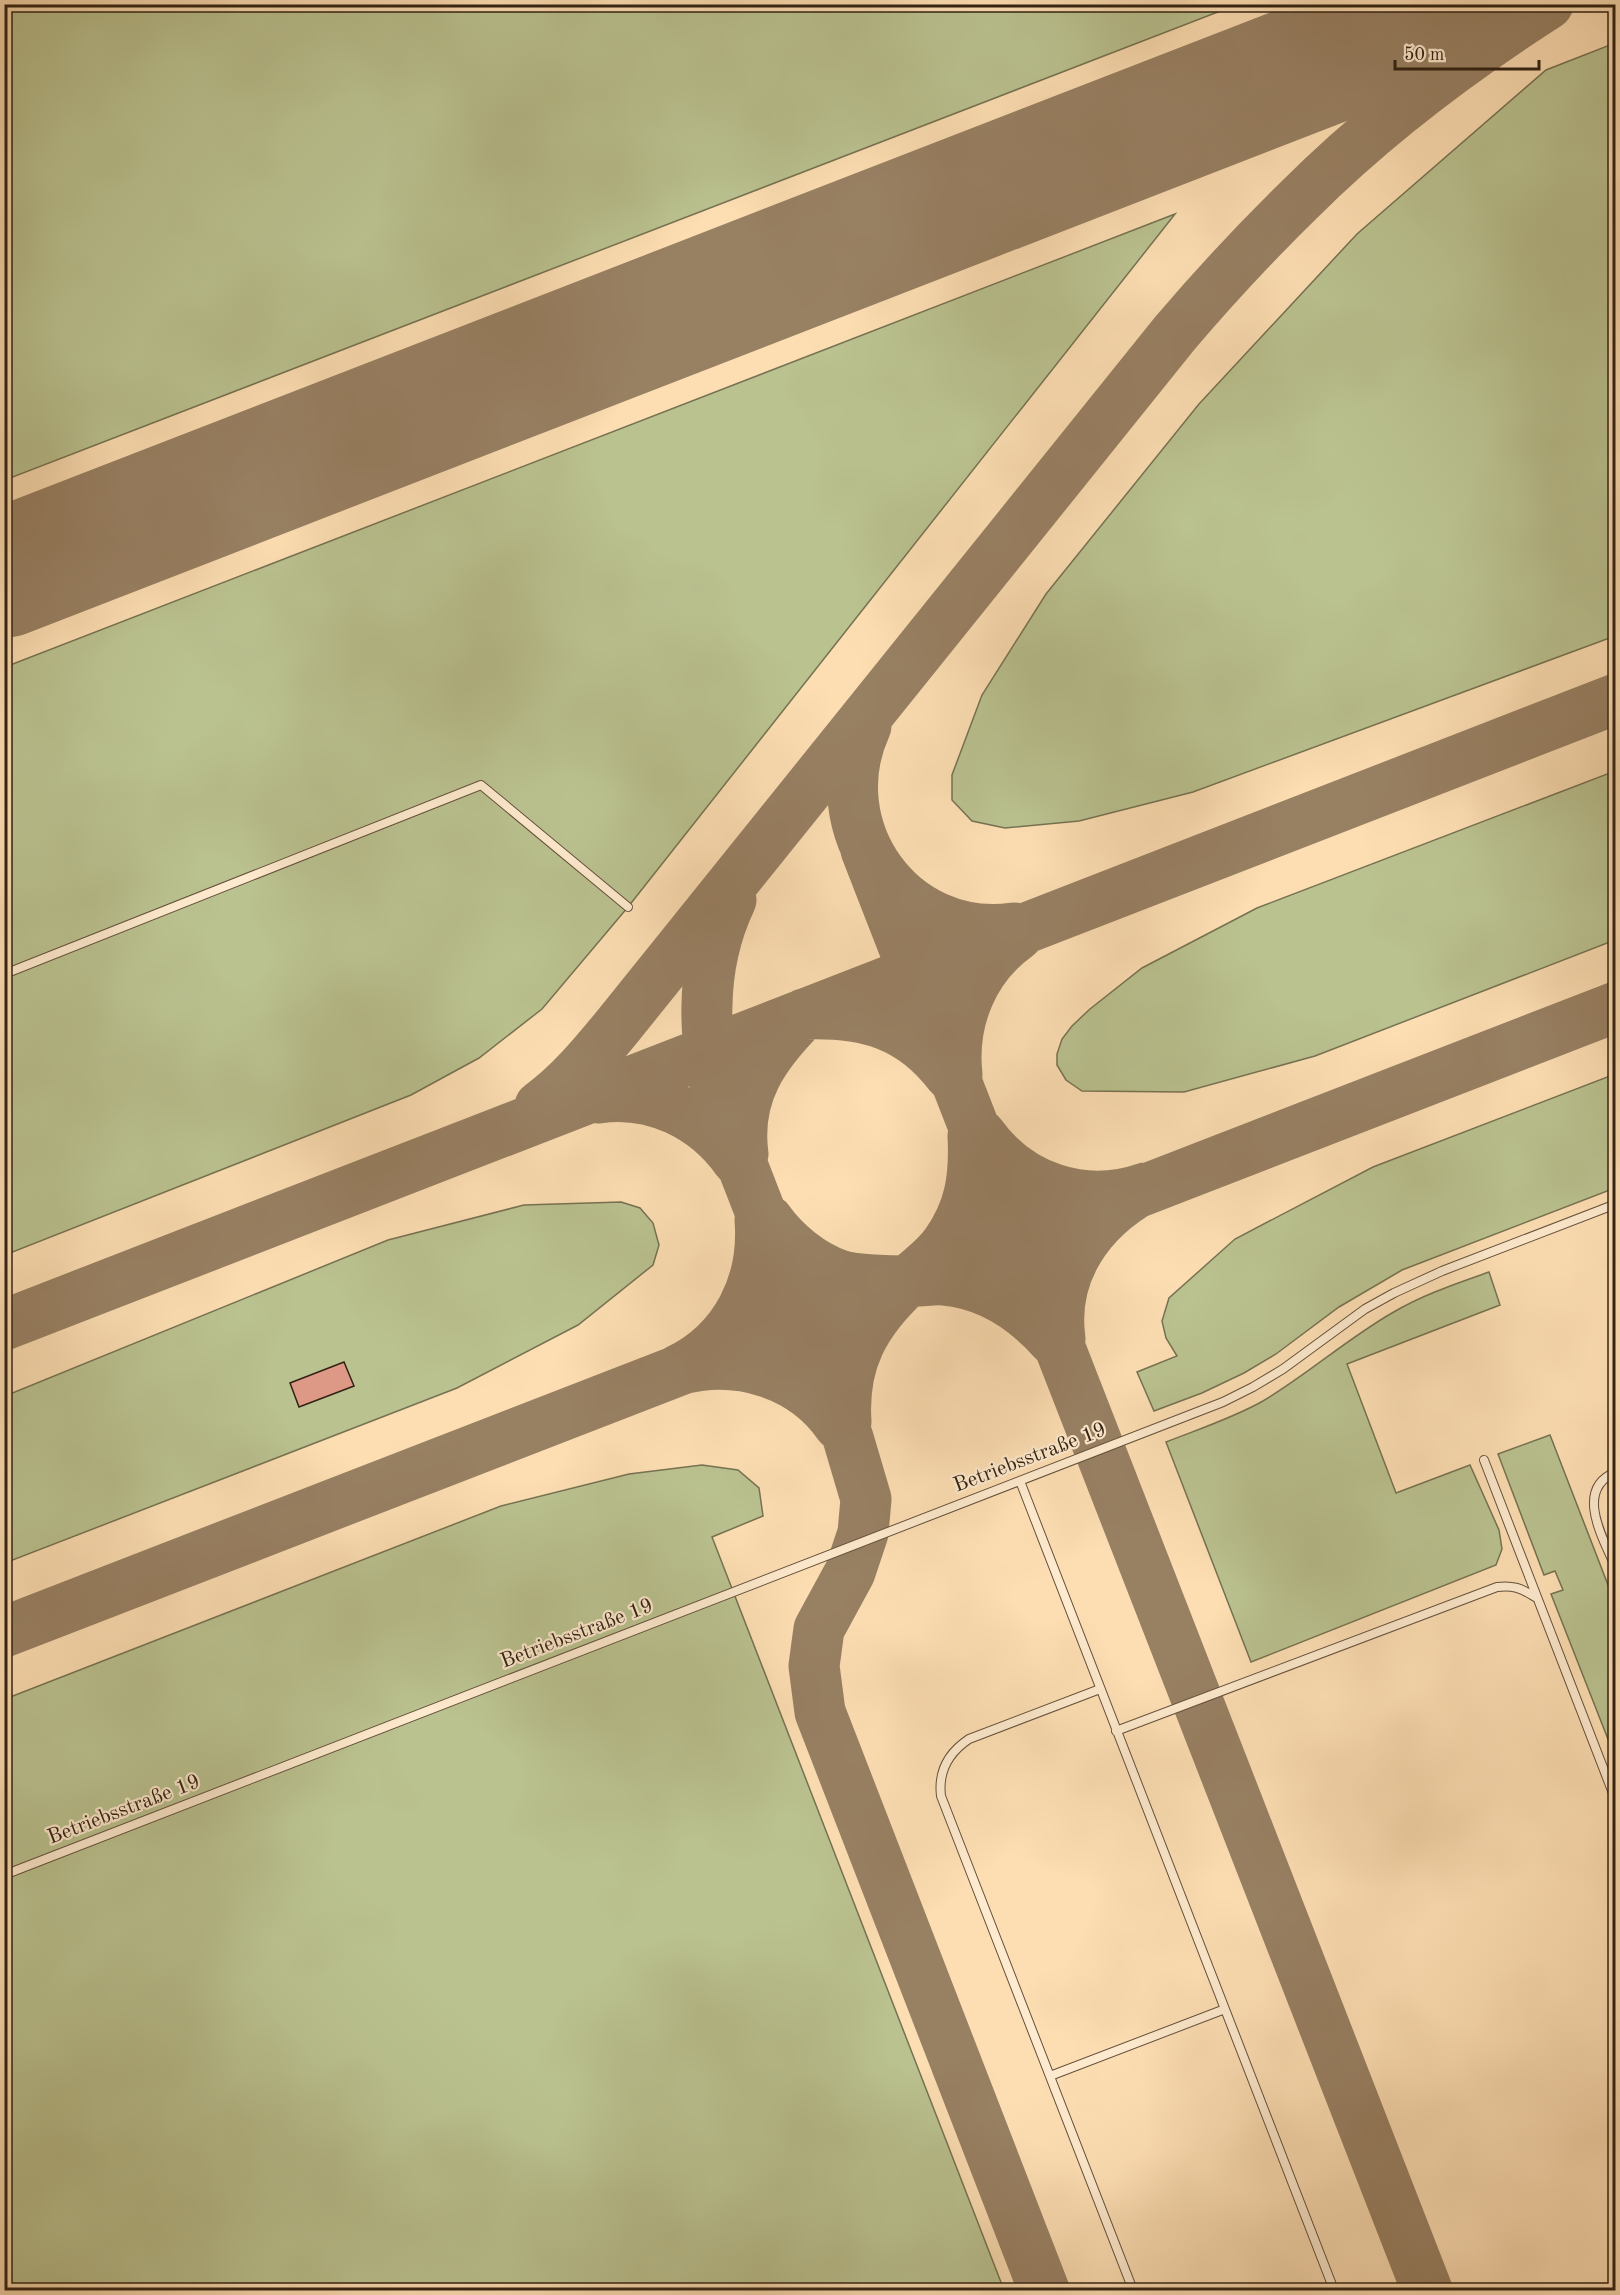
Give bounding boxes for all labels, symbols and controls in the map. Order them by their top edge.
scale bar [1395,33,1539,71]
text: 50 m [1404,46,1444,64]
street label: Betriebsstraße 19 [951,1419,1109,1497]
street label: Betriebsstraße 19 [498,1595,656,1673]
street label: Betriebsstraße 19 [45,1771,203,1849]

